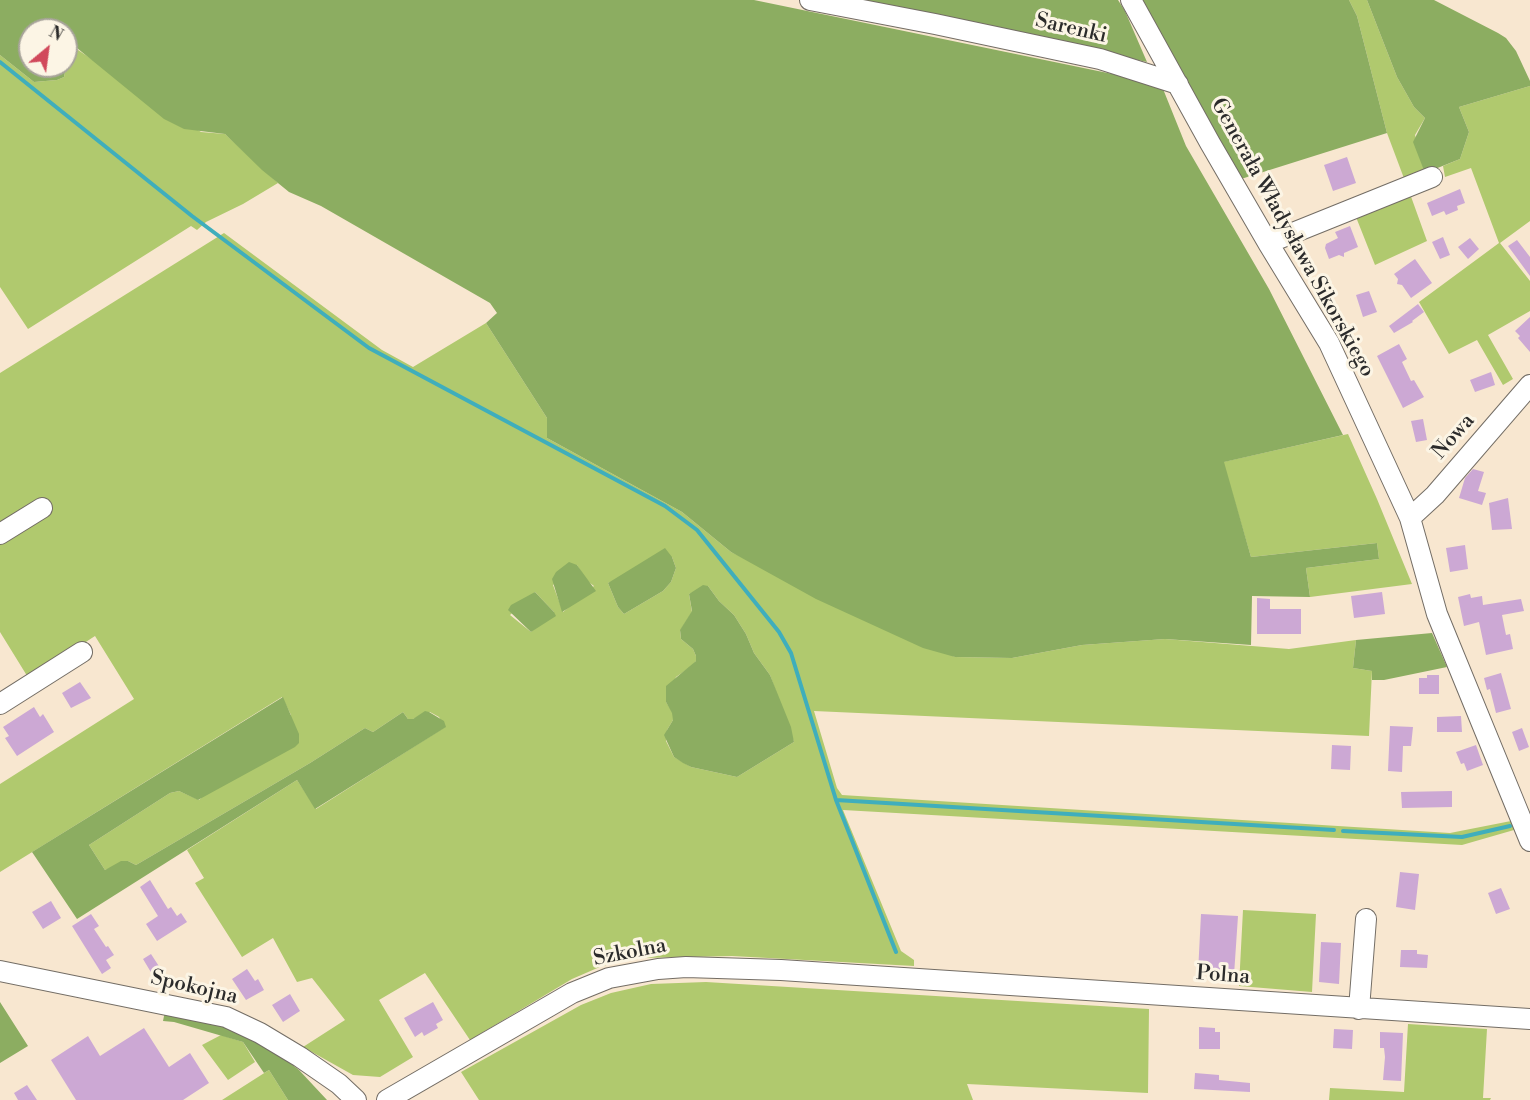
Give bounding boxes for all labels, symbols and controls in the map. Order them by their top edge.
street label: Sarenki [1033,9,1109,49]
north arrow [18,18,78,78]
text: N [45,22,66,46]
street label: Generała Władysława Sikorskiego [1205,94,1379,382]
street label: Nowa [1427,409,1481,465]
street label: Szkolna [591,934,669,972]
street label: Polna [1195,962,1251,990]
street label: Spokojna [148,966,240,1010]

